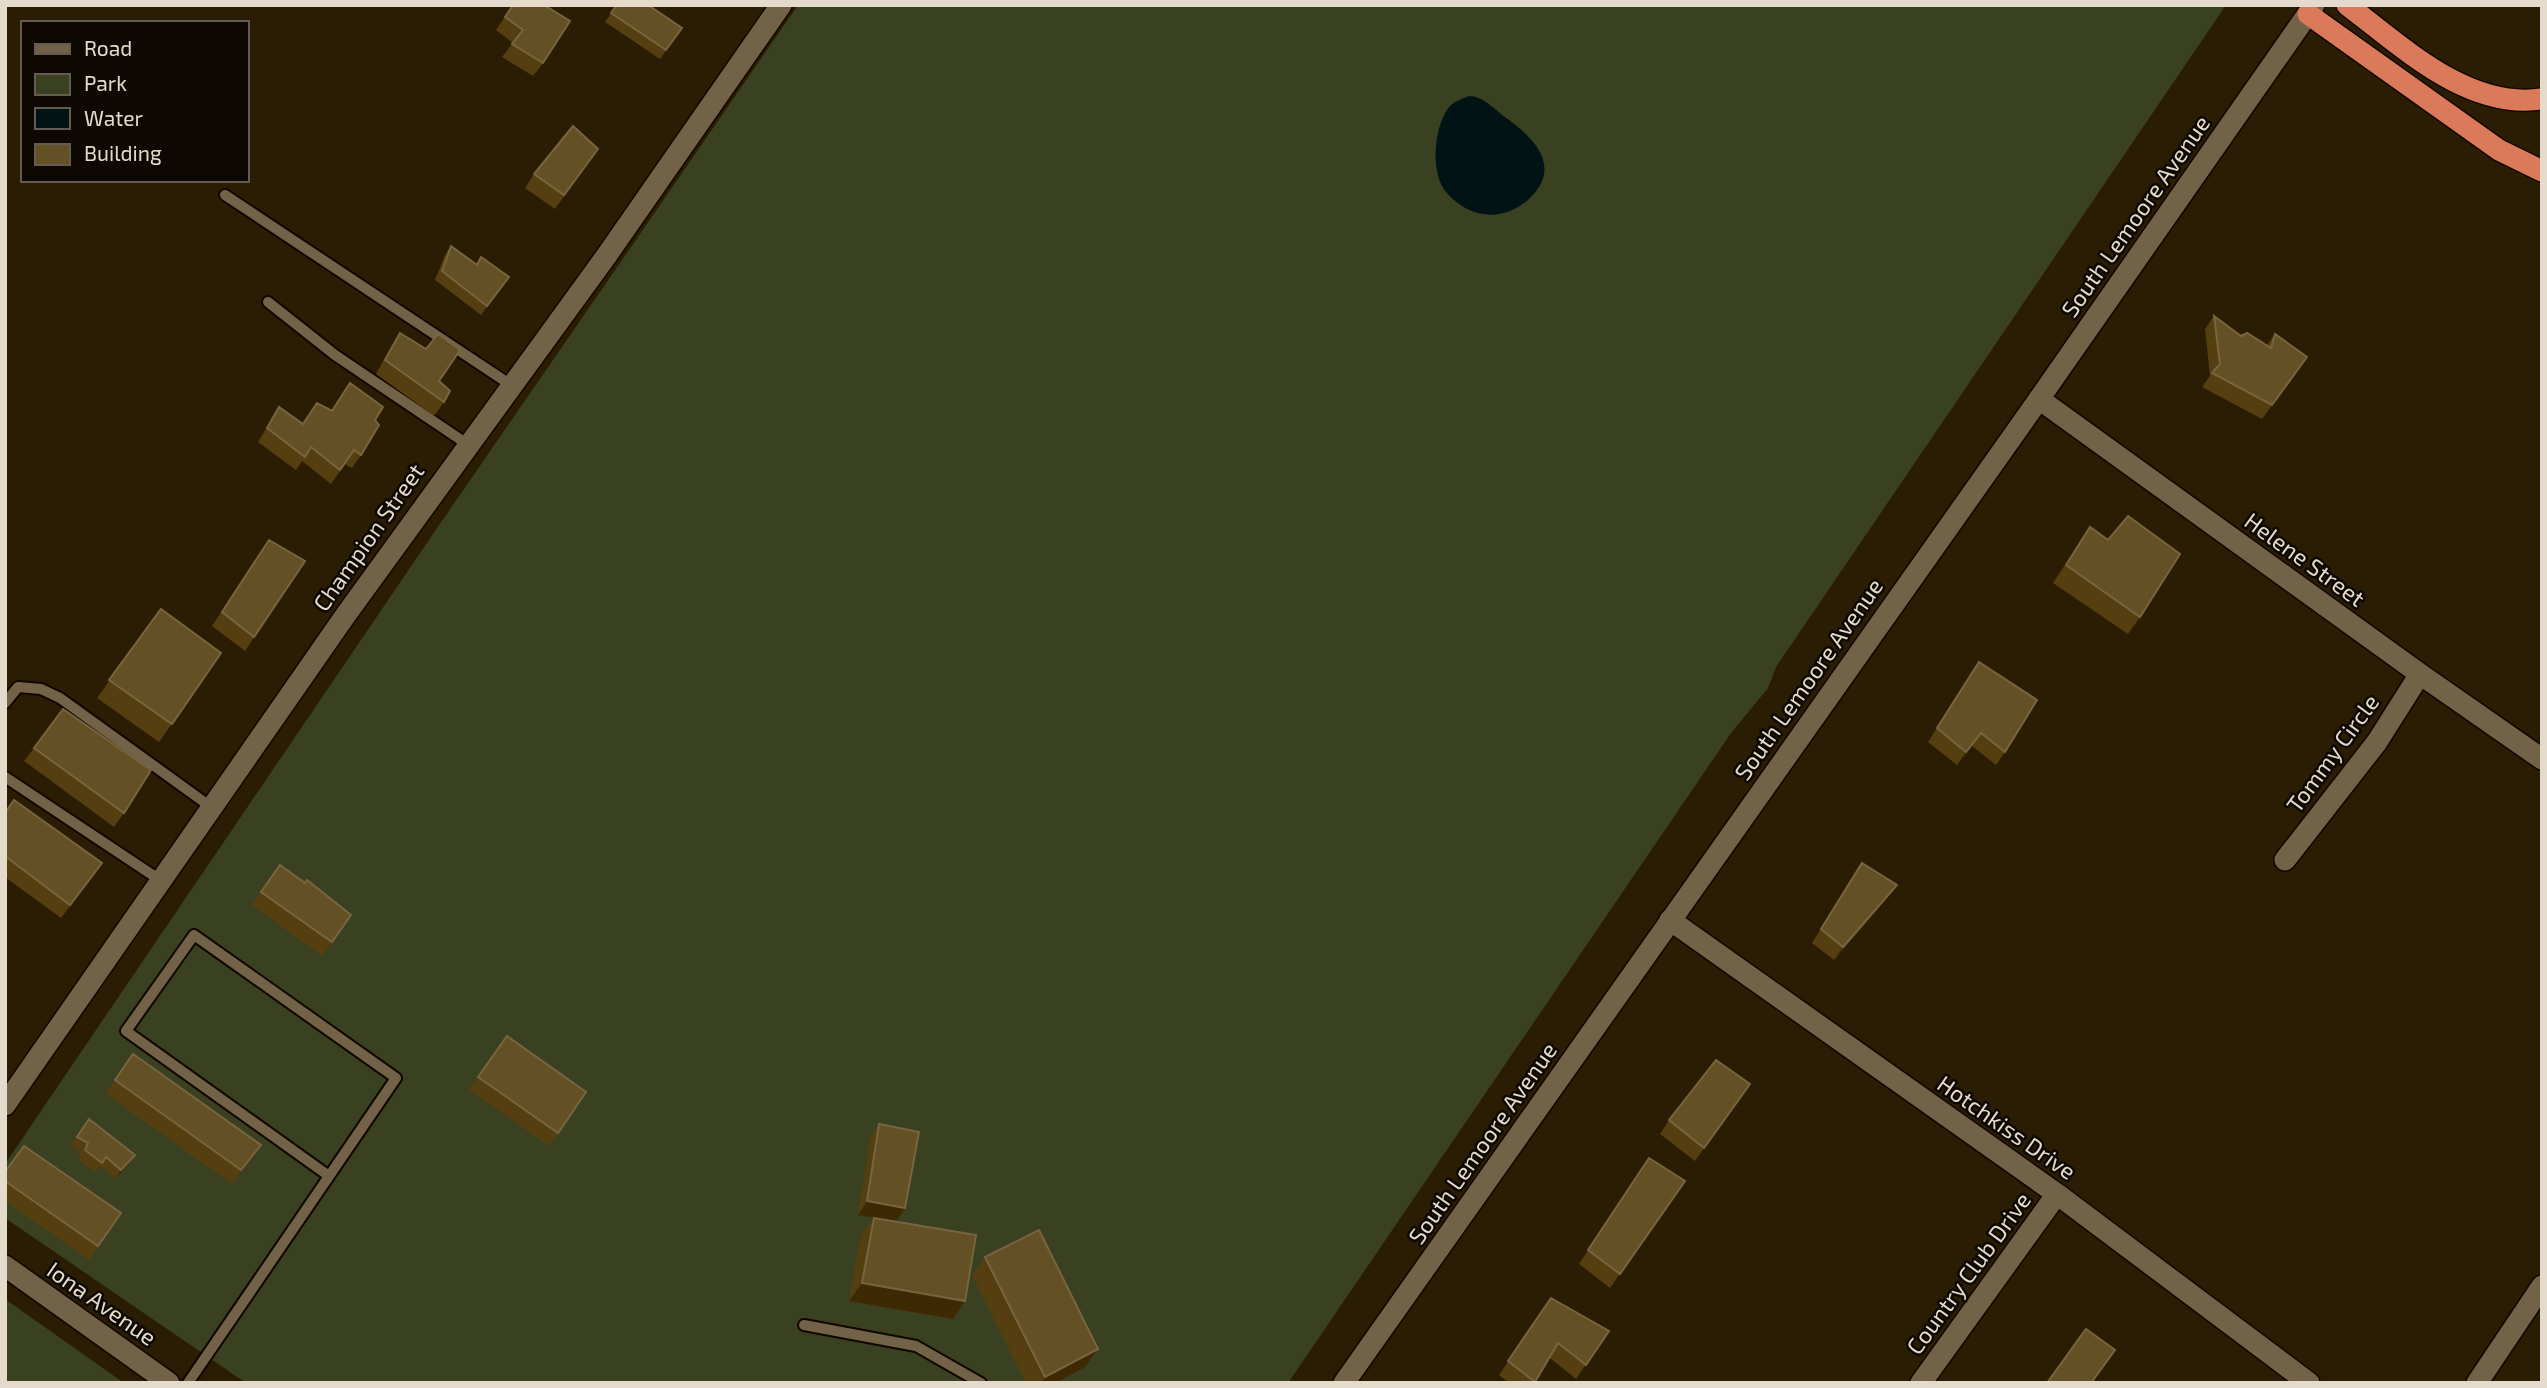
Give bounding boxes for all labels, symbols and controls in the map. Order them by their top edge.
legend [21,21,248,182]
text: Road [84,35,132,60]
text: Park [84,70,127,95]
text: Water [84,105,143,130]
street label: South Lemoore Avenue [2055,110,2215,322]
text: Building [84,140,162,165]
street label: Champion Street [307,458,429,616]
street label: Helene Street [2239,506,2371,612]
street label: South Lemoore Avenue [1728,573,1888,785]
street label: Tommy Circle [2280,689,2384,817]
street label: South Lemoore Avenue [1402,1037,1562,1249]
street label: Hotchkiss Drive [1932,1069,2082,1185]
street label: Country Club Drive [1900,1187,2036,1359]
street label: Iona Avenue [42,1255,162,1351]

